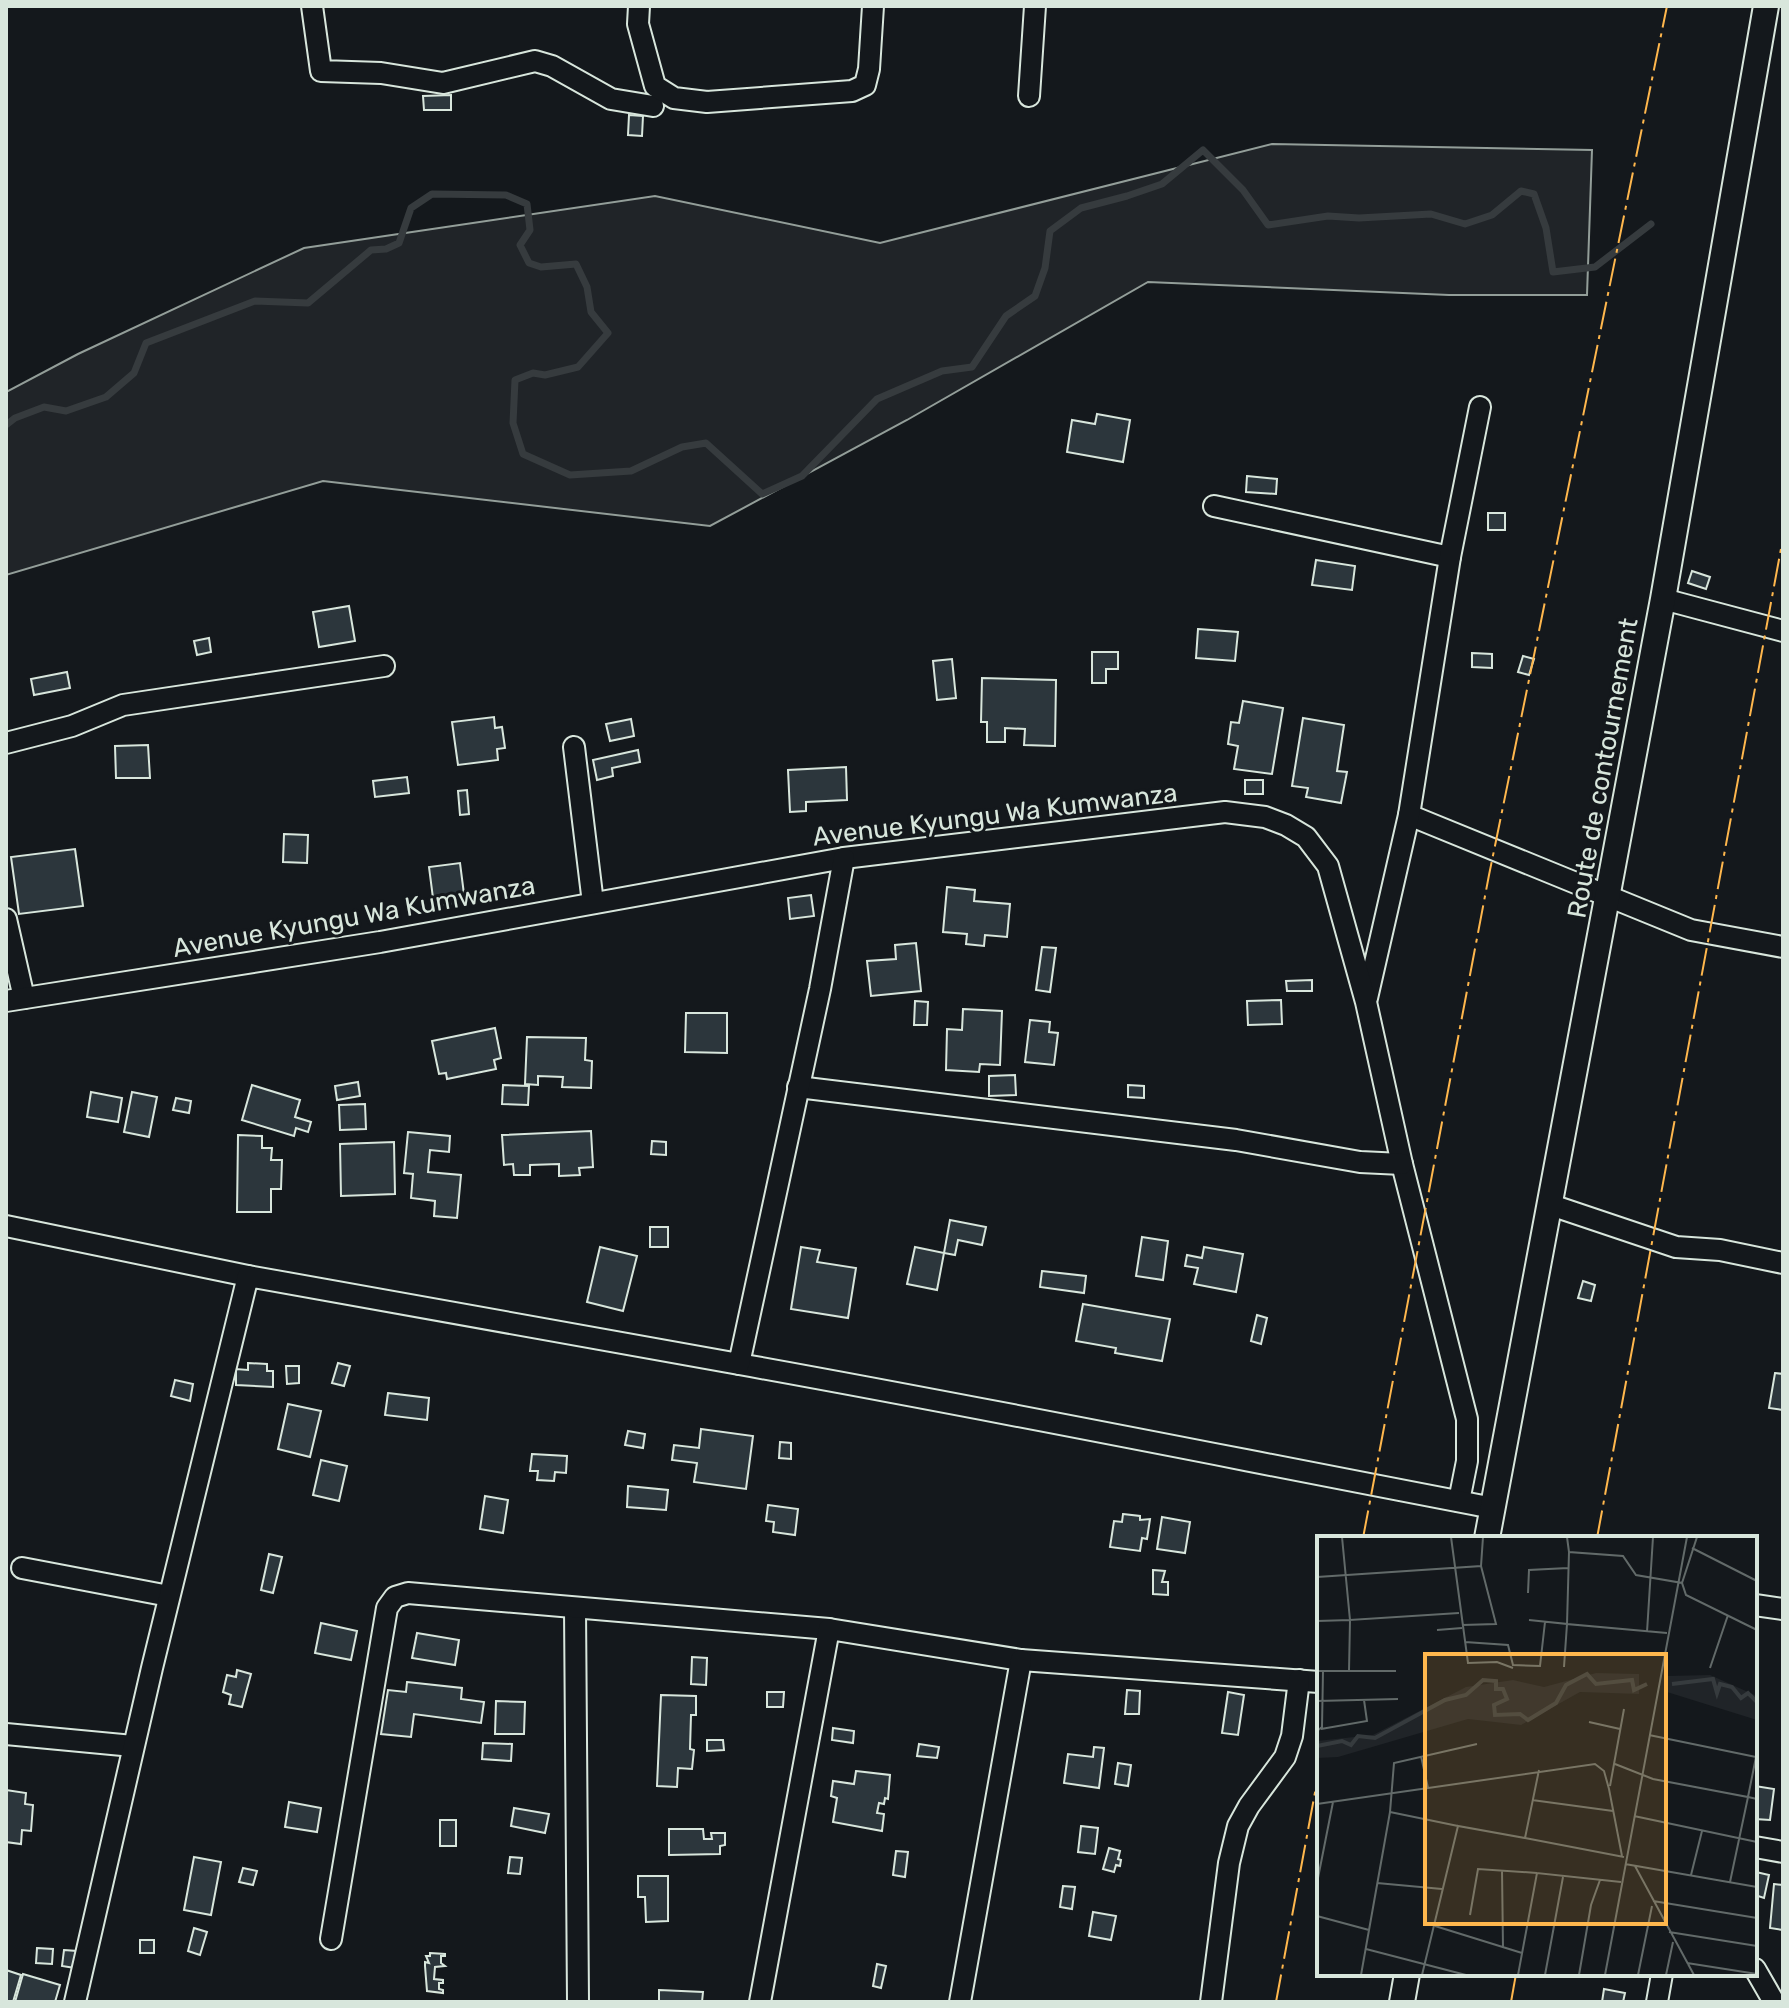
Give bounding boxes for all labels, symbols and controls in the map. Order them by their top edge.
street label: Route de contournement [1561,616,1645,920]
street label: Avenue Kyungu Wa Kumwanza [811,777,1179,853]
street label: Avenue Kyungu Wa Kumwanza [170,870,538,964]
inset map [1317,1536,1757,1976]

